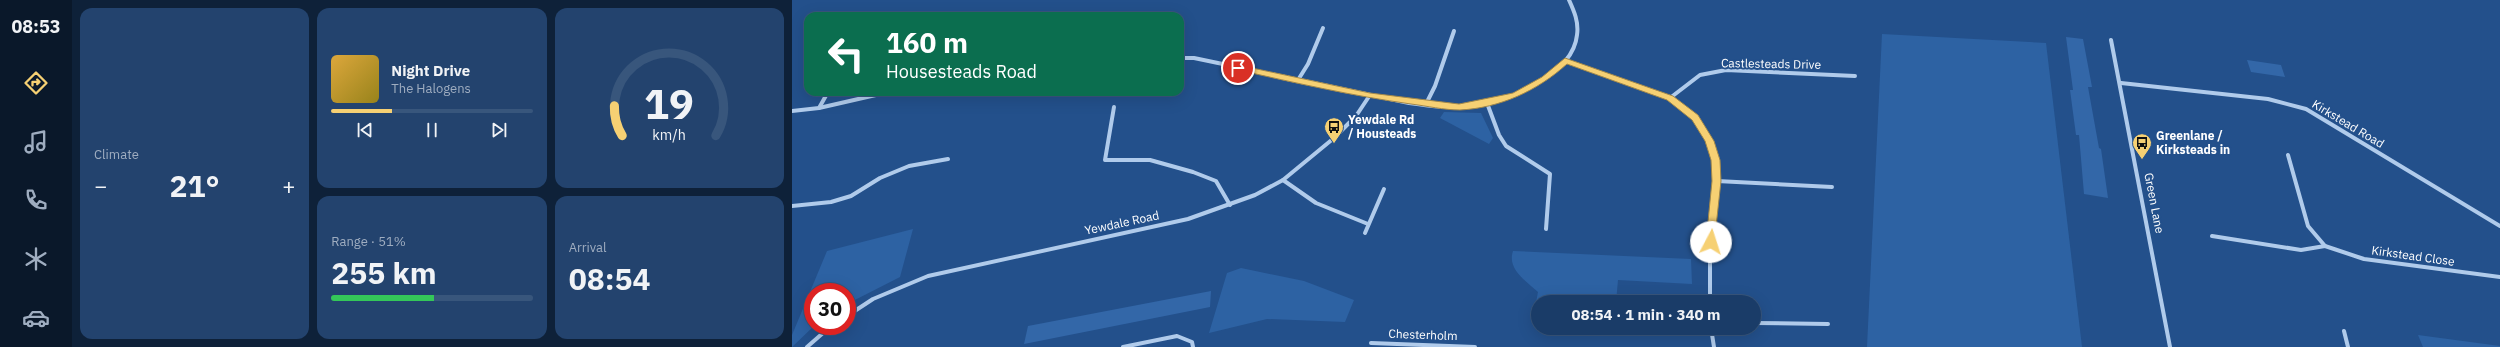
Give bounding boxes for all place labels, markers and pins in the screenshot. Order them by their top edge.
pin [1221,51,1255,85]
place label: Yewdale Rd / Housteads [1348,112,1416,141]
bus stop icon: Yewdale Rd / Housteads [1323,116,1345,144]
place label: Greenlane / Kirksteads in [2156,128,2230,157]
bus stop icon: Greenlane / Kirksteads in [2131,132,2153,160]

